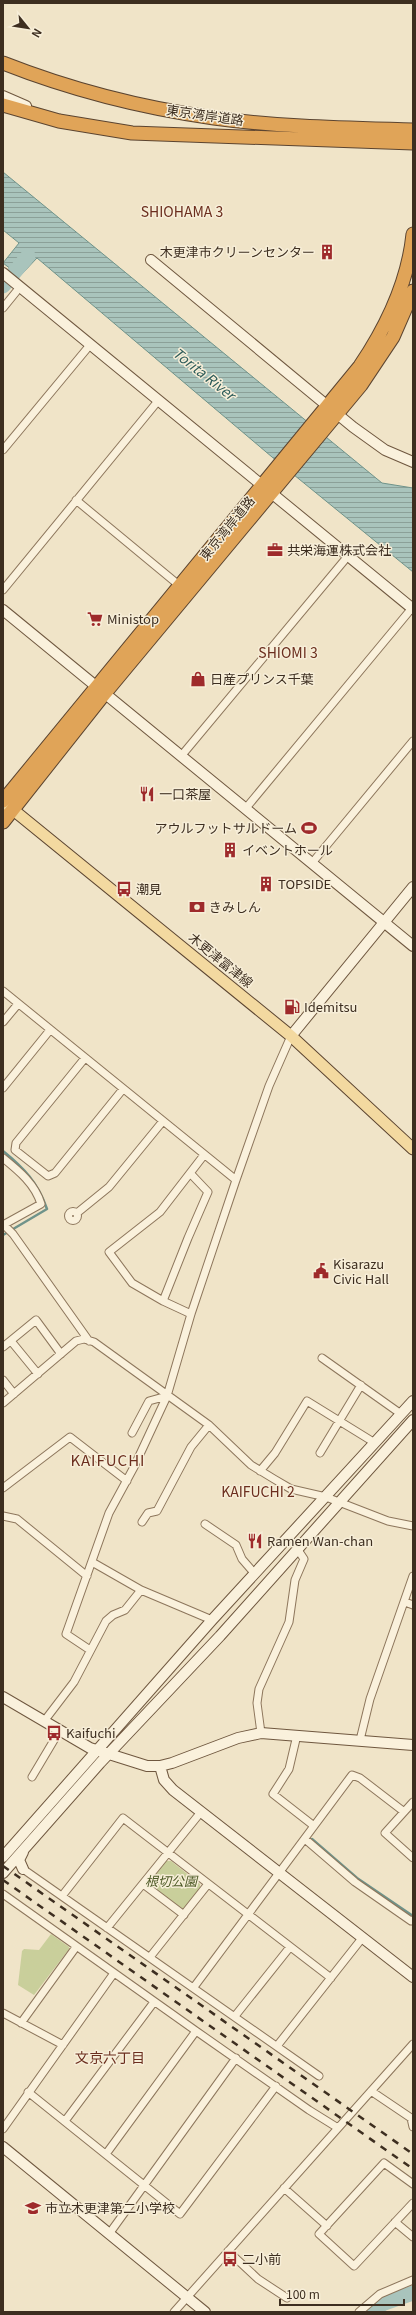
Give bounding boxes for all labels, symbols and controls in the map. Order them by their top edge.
north arrow [8,8,48,48]
text: N [29,26,47,41]
street label: 東京湾岸道路 [165,100,245,129]
district label: SHIOHAMA 3 [141,201,223,221]
place label: 木更津市クリーンセンター [160,242,315,261]
building icon: 木更津市クリーンセンター [318,243,336,261]
water label: Torita River [169,343,242,405]
street label: 東京湾岸道路 [195,491,259,564]
place label: 共栄海運株式会社 [287,540,391,559]
office icon: 共栄海運株式会社 [266,541,284,559]
place label: Ministop [107,609,159,628]
supermarket icon: Ministop [86,610,104,628]
district label: SHIOMI 3 [258,642,318,662]
place label: 日産プリンス千葉 [210,669,314,688]
shop icon: 日産プリンス千葉 [189,670,207,688]
place label: 一口茶屋 [159,784,211,803]
restaurant icon: 一口茶屋 [138,785,156,803]
place label: アウルフットサルドーム [154,818,297,837]
sports icon: アウルフットサルドーム [300,819,318,837]
place label: イベントホール [242,840,333,859]
building icon: イベントホール [221,841,239,859]
place label: TOPSIDE [278,874,331,893]
building icon: TOPSIDE [257,875,275,893]
place label: 潮見 [136,879,162,898]
bus stop icon: 潮見 [115,880,133,898]
place label: きみしん [209,897,261,916]
bank icon: きみしん [188,898,206,916]
street label: 木更津富津線 [185,928,258,992]
place label: Idemitsu [304,997,357,1016]
fuel station icon: Idemitsu [283,998,301,1016]
place label: Kisarazu Civic Hall [333,1254,389,1288]
public building icon: Kisarazu Civic Hall [312,1262,330,1280]
district label: KAIFUCHI [71,1449,145,1470]
district label: KAIFUCHI 2 [221,1481,295,1501]
place label: Ramen Wan-chan [267,1531,373,1550]
restaurant icon: Ramen Wan-chan [246,1532,264,1550]
place label: Kaifuchi [66,1723,116,1742]
bus stop icon: Kaifuchi [45,1724,63,1742]
park label: 根切公園 [145,1871,199,1890]
district label: 文京六丁目 [75,2047,145,2067]
place label: 市立木更津第二小学校 [45,2198,175,2217]
school or university icon: 市立木更津第二小学校 [24,2199,42,2217]
place label: 二小前 [242,2249,281,2268]
bus stop icon: 二小前 [221,2250,239,2268]
scale bar [280,2281,404,2307]
text: 100 m [286,2285,320,2302]

